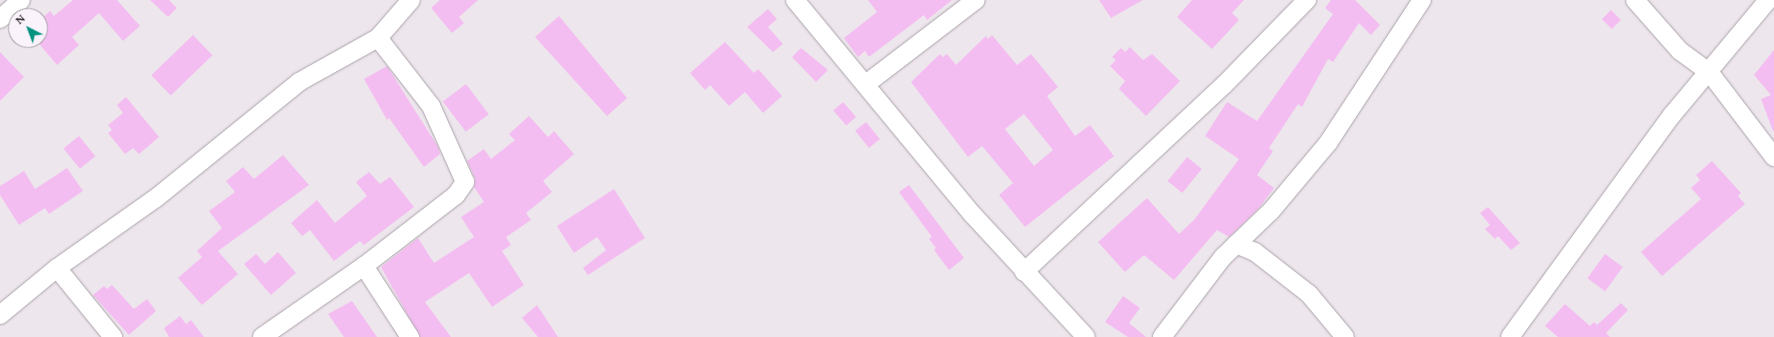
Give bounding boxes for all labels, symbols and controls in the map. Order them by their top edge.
north arrow [8,8,48,48]
text: N [11,10,29,29]

